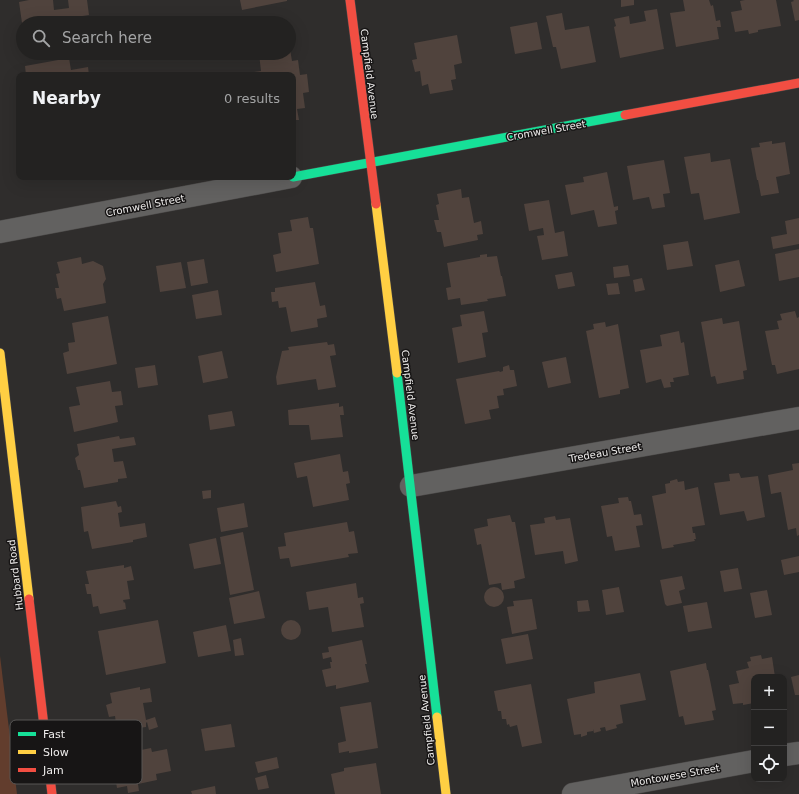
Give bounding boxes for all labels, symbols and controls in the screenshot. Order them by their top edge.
search box [16,16,296,60]
icon: search [30,27,52,49]
street label: Campfield Avenue [358,28,381,120]
text: Search here [62,29,152,47]
text: Nearby [32,88,101,108]
text: 0 results [224,91,280,106]
street label: Cromwell Street [506,118,587,143]
street label: Cromwell Street [105,192,186,219]
street label: Campfield Avenue [399,349,422,441]
street label: Tredeau Street [567,441,642,464]
street label: Hubbard Road [6,539,25,611]
street label: Campfield Avenue [416,674,437,766]
map controls [751,674,787,782]
button: + [751,674,787,710]
button: − [751,710,787,746]
legend [10,720,142,784]
text: Fast [43,728,66,741]
text: Slow [43,746,69,759]
button: locate [751,746,787,782]
street label: Montowese Street [630,762,721,789]
text: Jam [42,764,64,777]

